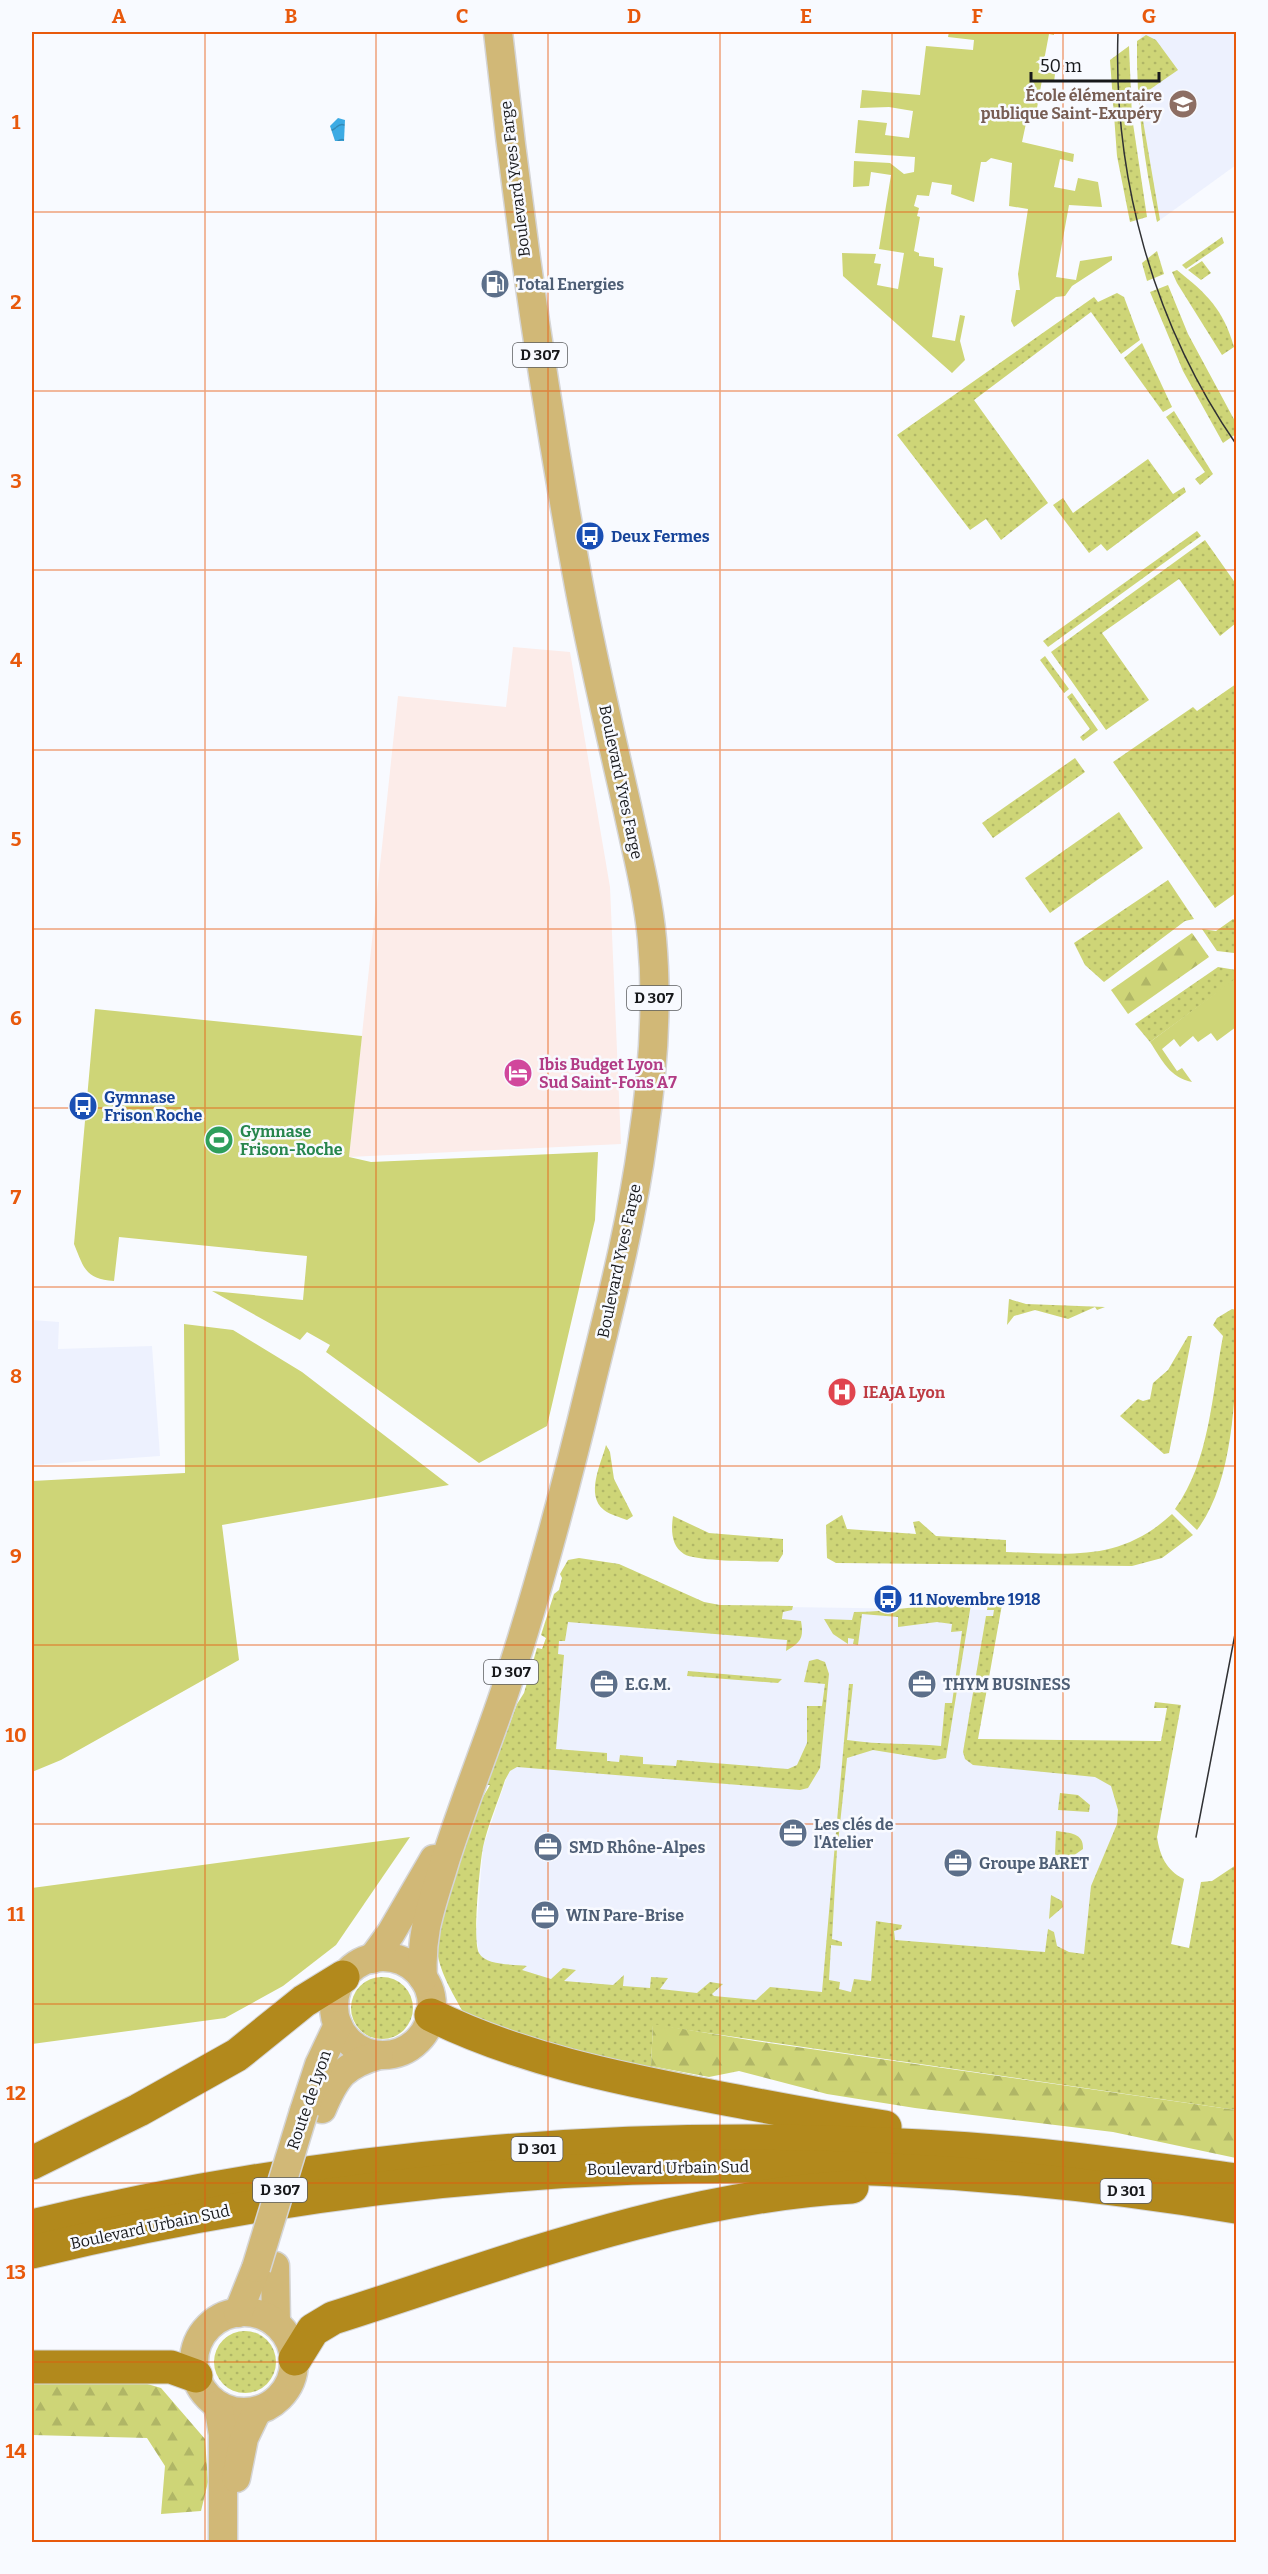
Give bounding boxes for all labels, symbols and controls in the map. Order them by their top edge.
text: A [112,4,127,28]
text: B [285,4,298,28]
text: C [456,4,468,28]
text: D [627,4,641,28]
text: E [800,4,812,28]
text: F [971,4,983,28]
text: G [1142,4,1156,28]
scale bar [1031,45,1158,83]
text: 50 m [1040,55,1082,77]
place label: École élémentaire publique Saint-Exupéry [981,84,1162,123]
school or university icon: École élémentaire publique Saint-Exupéry [1167,88,1199,120]
street label: Boulevard Yves Farge [496,100,534,258]
text: 1 [12,110,21,134]
fuel station icon: Total Energies [479,268,511,300]
place label: Total Energies [516,275,624,294]
text: 2 [10,290,22,314]
road number: D 307 [513,343,567,367]
text: 3 [10,469,22,493]
bus stop icon: Deux Fermes [574,520,606,552]
place label: Deux Fermes [611,527,710,546]
text: 4 [10,648,22,672]
street label: Boulevard Yves Farge [595,703,647,861]
text: 5 [11,827,22,851]
road number: D 307 [627,986,681,1010]
text: 6 [10,1006,22,1030]
place label: Ibis Budget Lyon Sud Saint-Fons A7 [539,1055,677,1092]
hotel icon: Ibis Budget Lyon Sud Saint-Fons A7 [502,1057,534,1089]
place label: Gymnase Frison Roche [104,1088,202,1125]
bus stop icon: Gymnase Frison Roche [67,1090,99,1122]
place label: Gymnase Frison-Roche [240,1122,343,1159]
sports icon: Gymnase Frison-Roche [203,1124,235,1156]
street label: Boulevard Yves Farge [593,1182,645,1340]
text: 7 [11,1185,22,1209]
text: 8 [10,1364,22,1388]
hospital icon: IEAJA Lyon [826,1376,858,1408]
place label: IEAJA Lyon [863,1383,946,1402]
text: 9 [10,1544,22,1568]
bus stop icon: 11 Novembre 1918 [872,1583,904,1615]
place label: 11 Novembre 1918 [909,1590,1041,1609]
road number: D 307 [484,1660,538,1684]
office icon: E.G.M. [588,1668,620,1700]
office icon: THYM BUSINESS [906,1668,938,1700]
place label: E.G.M. [625,1675,671,1694]
place label: THYM BUSINESS [943,1675,1071,1694]
text: 10 [5,1723,27,1747]
place label: Les clés de l'Atelier [814,1815,894,1852]
office icon: Les clés de l'Atelier [777,1817,809,1849]
office icon: SMD Rhône-Alpes [532,1831,564,1863]
place label: SMD Rhône-Alpes [569,1838,705,1857]
office icon: Groupe BARET [942,1847,974,1879]
place label: Groupe BARET [979,1854,1089,1873]
office icon: WIN Pare-Brise [529,1899,561,1931]
text: 11 [7,1902,25,1926]
place label: WIN Pare-Brise [566,1906,684,1925]
street label: Route de Lyon [283,2048,335,2152]
text: 12 [6,2081,26,2105]
road number: D 301 [512,2137,562,2161]
street label: Boulevard Urbain Sud [587,2157,750,2179]
road number: D 307 [253,2178,307,2202]
road number: D 301 [1100,2179,1152,2203]
street label: Boulevard Urbain Sud [69,2201,232,2253]
text: 13 [6,2260,26,2284]
text: 14 [6,2439,26,2463]

